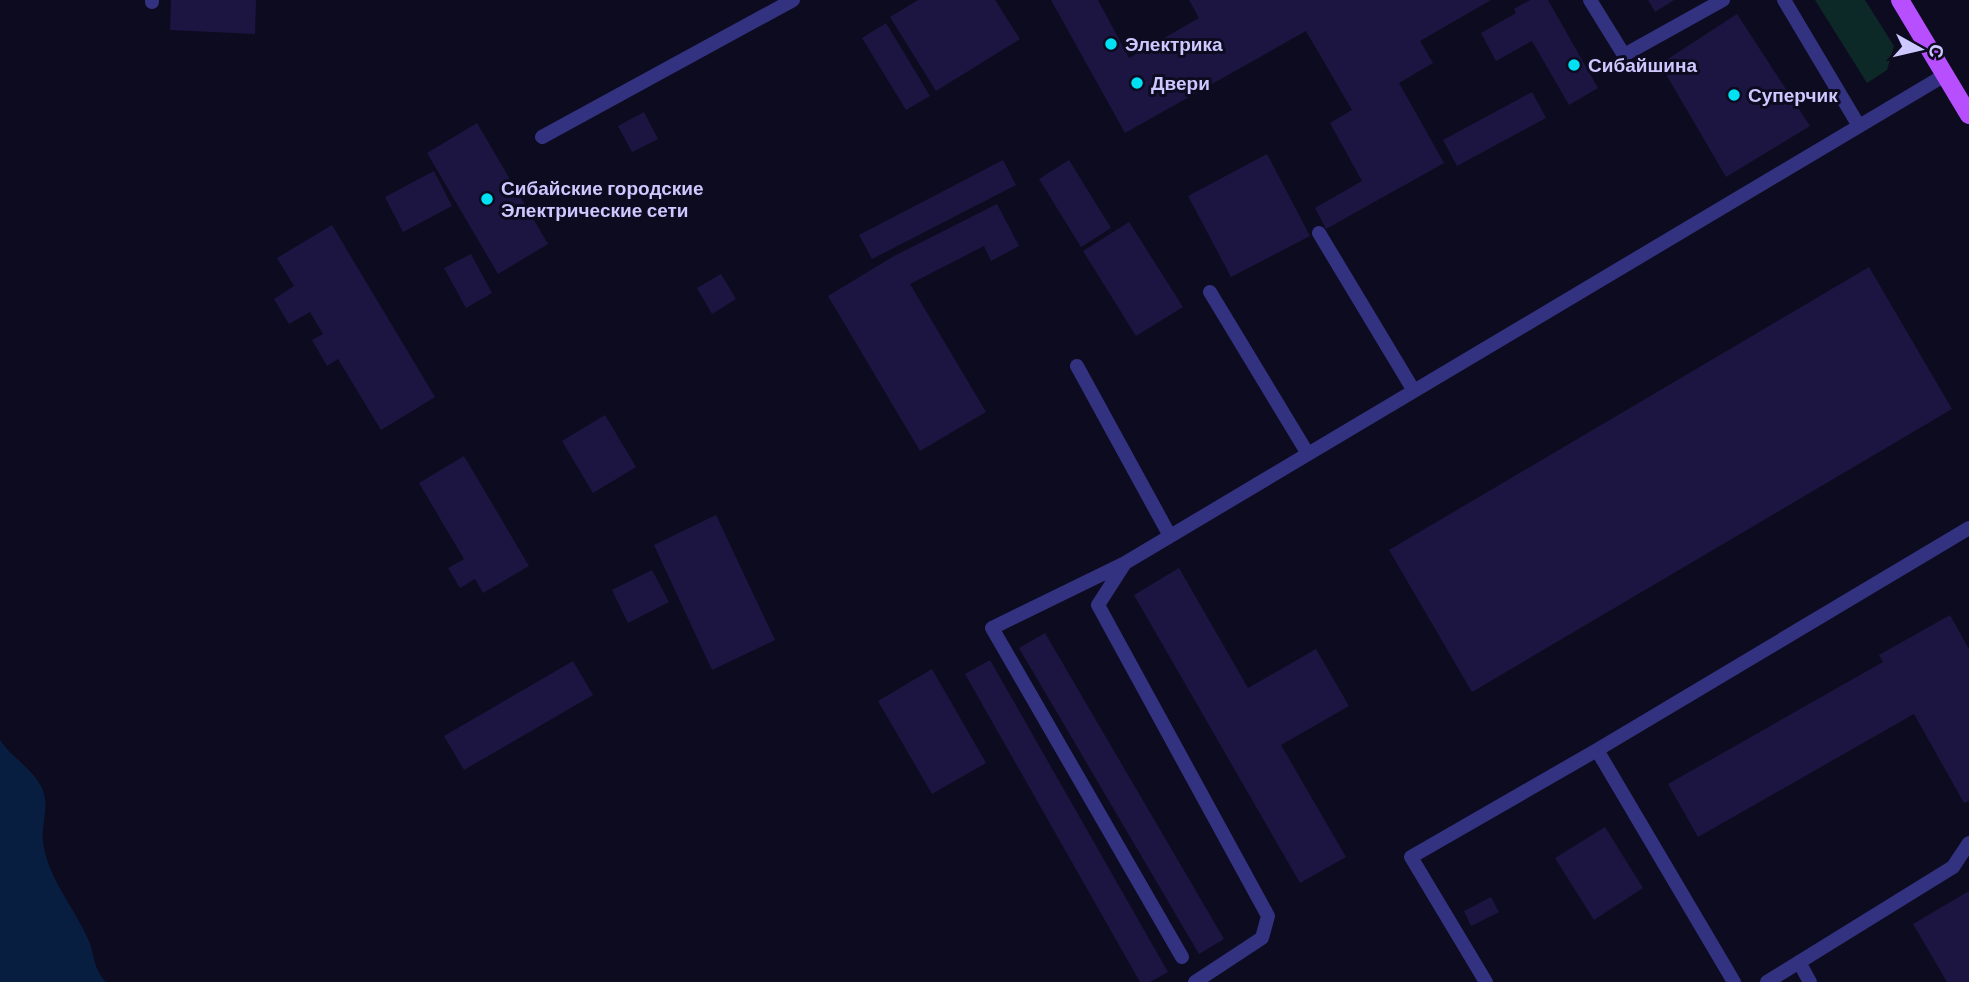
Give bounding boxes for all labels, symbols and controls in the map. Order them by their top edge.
north arrow [1885,14,1955,84]
place label: Электрика [1125,32,1223,57]
marker: Электрика [1103,36,1119,52]
text: С [1923,43,1950,60]
place label: Сибайшина [1588,53,1697,78]
marker: Сибайшина [1566,57,1582,73]
place label: Двери [1151,71,1210,96]
marker: Двери [1129,75,1145,91]
place label: Суперчик [1748,83,1838,108]
marker: Суперчик [1726,87,1742,103]
place label: Сибайские городские Электрические сети [501,176,704,223]
marker: Сибайские городские Электрические сети [479,191,495,207]

